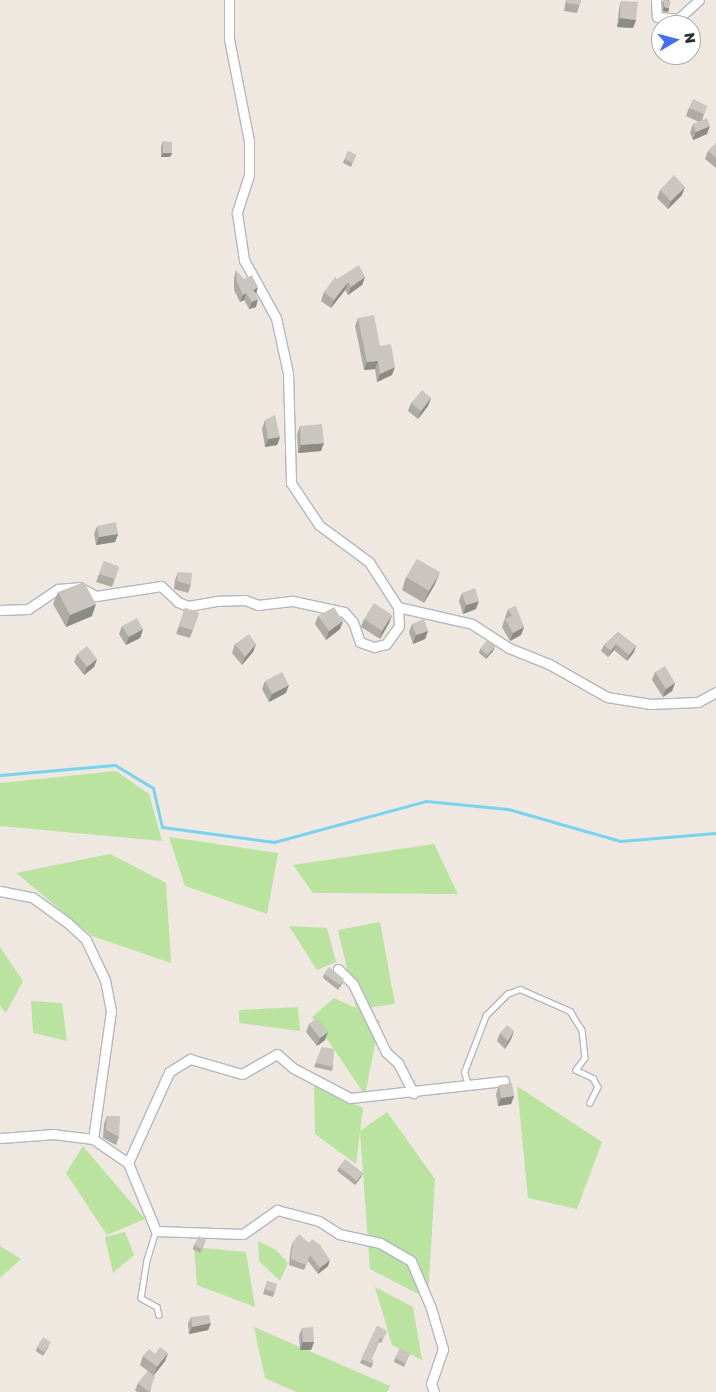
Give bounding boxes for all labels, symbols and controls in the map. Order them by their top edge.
north arrow [651,15,701,65]
text: N [681,32,700,44]

